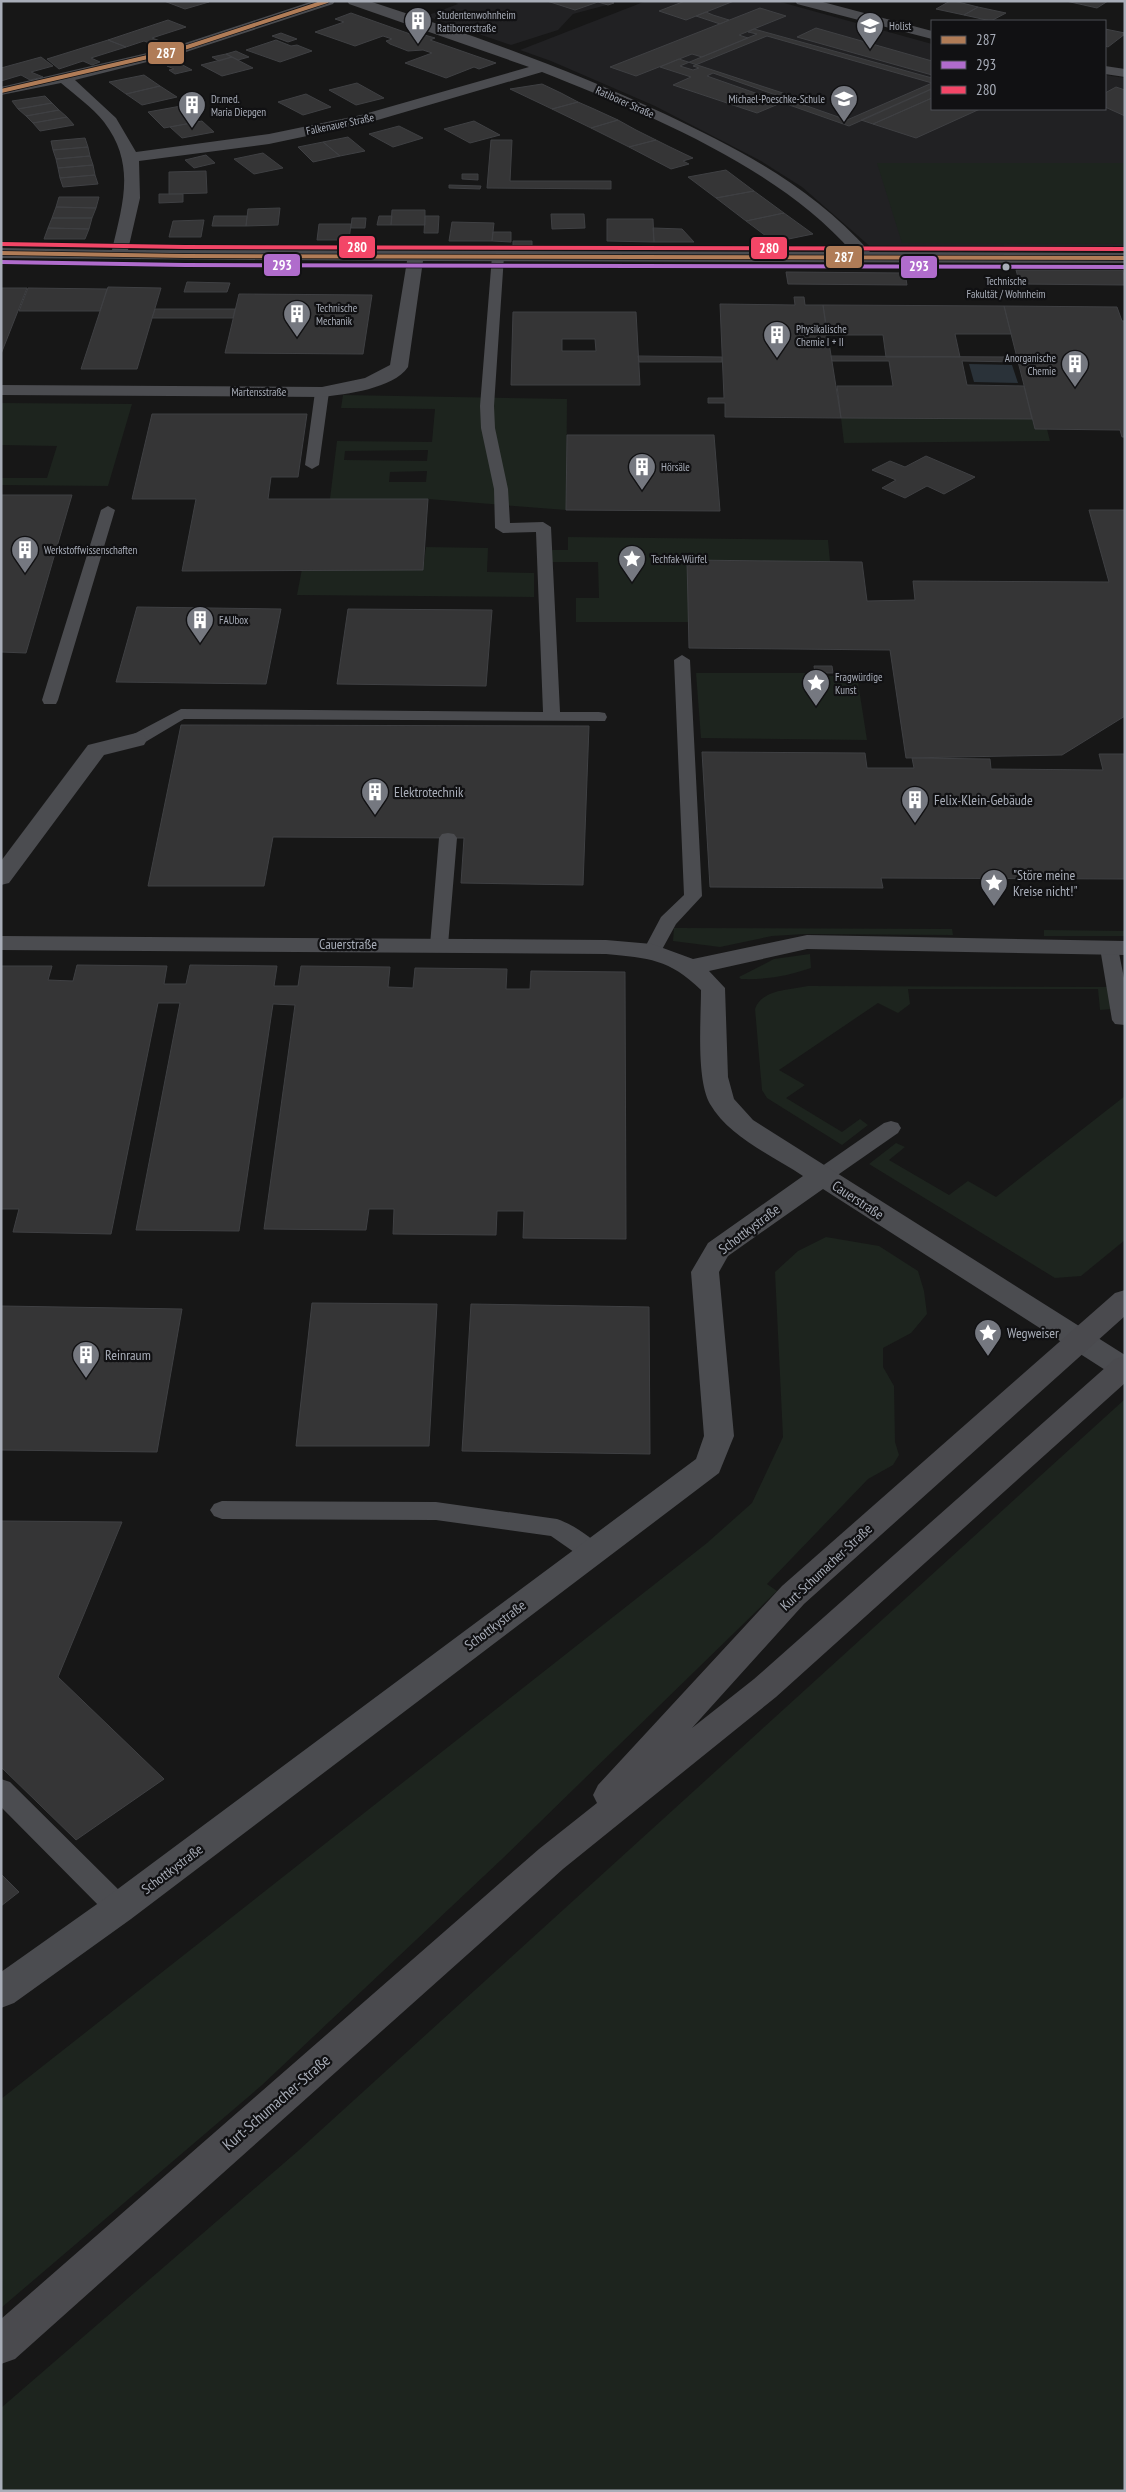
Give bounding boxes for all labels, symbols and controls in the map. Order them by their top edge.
building icon: Studentenwohnheim Ratiborerstraße [403,6,433,45]
place label: Studentenwohnheim Ratiborerstraße [437,8,516,35]
school or university icon: Holist [855,11,885,50]
place label: Holist [889,19,911,33]
legend [931,20,1106,110]
text: 287 [976,30,996,49]
line badge: 287 [147,41,185,65]
text: 287 [156,44,176,62]
text: 293 [976,55,996,74]
text: 280 [976,80,997,99]
street label: Ratiborer Straße [594,83,657,121]
school or university icon: Michael-Poeschke-Schule [829,84,859,123]
building icon: Dr.med. Maria Diepgen [177,90,207,129]
place label: Dr.med. Maria Diepgen [211,92,266,119]
place label: Michael-Poeschke-Schule [728,92,825,106]
street label: Falkenauer Straße [305,110,376,138]
line badge: 280 [338,235,376,259]
line badge: 280 [750,236,788,260]
text: 280 [347,238,367,256]
text: 280 [759,239,779,257]
line badge: 287 [825,245,863,269]
text: 287 [834,248,854,266]
line badge: 293 [263,253,301,277]
line badge: 293 [900,255,938,279]
text: 293 [272,256,292,274]
text: 293 [909,257,929,275]
marker: Technische Fakultät / Wohnheim [1001,262,1011,272]
place label: Technische Fakultät / Wohnheim [966,274,1046,301]
building icon: Technische Mechanik [282,299,312,338]
place label: Technische Mechanik [316,301,358,328]
building icon: Physikalische Chemie I + II [762,320,792,359]
place label: Physikalische Chemie I + II [796,322,847,349]
building icon: Anorganische Chemie [1060,349,1090,388]
place label: Anorganische Chemie [1005,351,1056,378]
street label: Martensstraße [232,385,287,399]
building icon: Hörsäle [627,452,657,491]
place label: Hörsäle [661,460,690,474]
building icon: Werkstoffwissenschaften [10,535,40,574]
place label: Werkstoffwissenschaften [44,543,138,557]
place icon: Techfak-Würfel [617,544,647,583]
place label: Techfak-Würfel [651,552,707,566]
building icon: FAUbox [185,605,215,644]
place label: FAUbox [219,613,249,627]
place icon: Fragwürdige Kunst [801,668,831,707]
place label: Fragwürdige Kunst [835,670,883,697]
building icon: Elektrotechnik [360,777,390,816]
place label: Elektrotechnik [394,783,464,801]
building icon: Felix-Klein-Gebäude [900,785,930,824]
place label: Felix-Klein-Gebäude [934,791,1033,809]
place label: "Störe meine Kreise nicht!" [1013,866,1077,900]
place icon: "Störe meine Kreise nicht!" [979,868,1009,907]
street label: Cauerstraße [319,935,377,953]
street label: Cauerstraße [829,1177,887,1224]
street label: Schottkystraße [715,1200,783,1258]
place icon: Wegweiser [973,1318,1003,1357]
place label: Wegweiser [1007,1324,1059,1342]
building icon: Reinraum [71,1340,101,1379]
place label: Reinraum [105,1346,151,1364]
street label: Kurt-Schumacher-Straße [776,1520,876,1614]
street label: Schottkystraße [461,1596,529,1654]
street label: Schottkystraße [138,1840,206,1898]
street label: Kurt-Schumacher-Straße [218,2050,334,2154]

